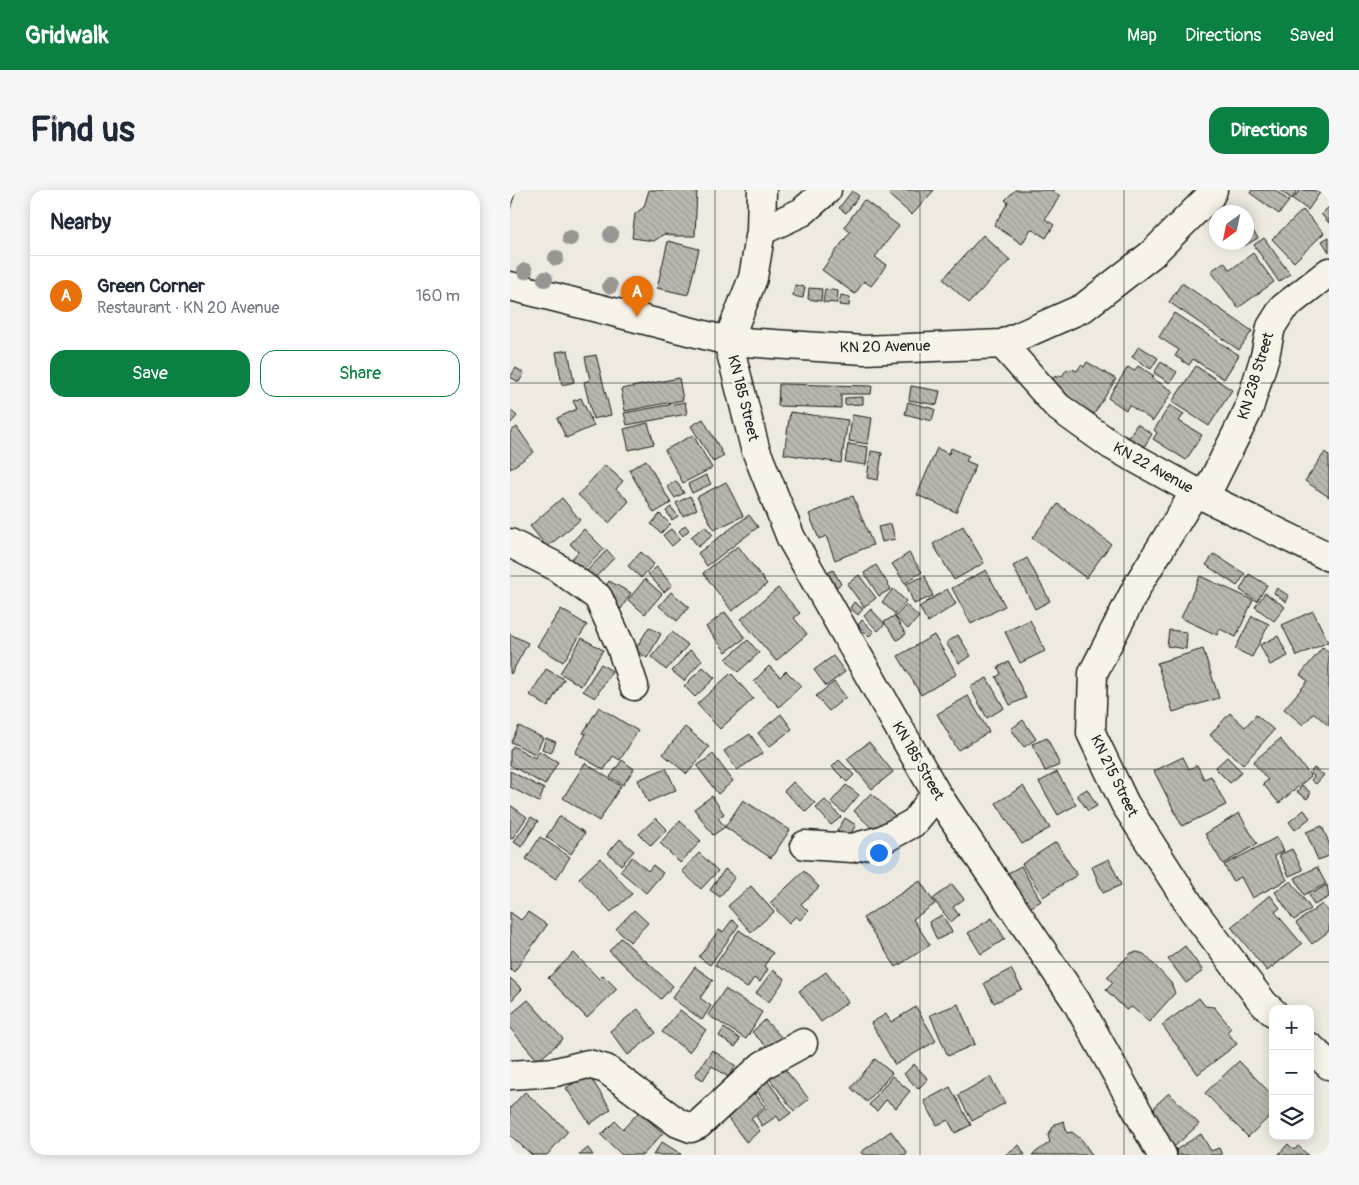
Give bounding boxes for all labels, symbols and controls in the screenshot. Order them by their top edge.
text: Gridwalk [25,21,109,50]
text: Map [1127,24,1157,47]
text: Directions [1185,24,1261,47]
text: Saved [1289,24,1334,47]
button: Directions [1209,107,1329,154]
text: Find us [30,108,135,152]
north arrow [1209,205,1254,250]
text: Nearby [50,209,111,236]
text: Green Corner [97,274,205,298]
pin: A [621,276,653,317]
text: A [61,286,71,306]
text: 160 m [416,286,460,306]
text: Restaurant · KN 20 Avenue [97,298,280,318]
street label: KN 238 Street [1234,329,1279,422]
street label: KN 20 Avenue [840,337,931,357]
button: Save [50,350,250,397]
button: Share [260,350,460,397]
street label: KN 185 Street [723,353,763,444]
street label: KN 22 Avenue [1110,438,1197,498]
street label: KN 185 Street [888,718,949,805]
street label: KN 215 Street [1086,732,1142,821]
your location [866,840,892,866]
map controls [1269,1005,1314,1140]
button: + [1269,1005,1314,1050]
button: − [1269,1050,1314,1095]
button: layers [1269,1095,1314,1140]

